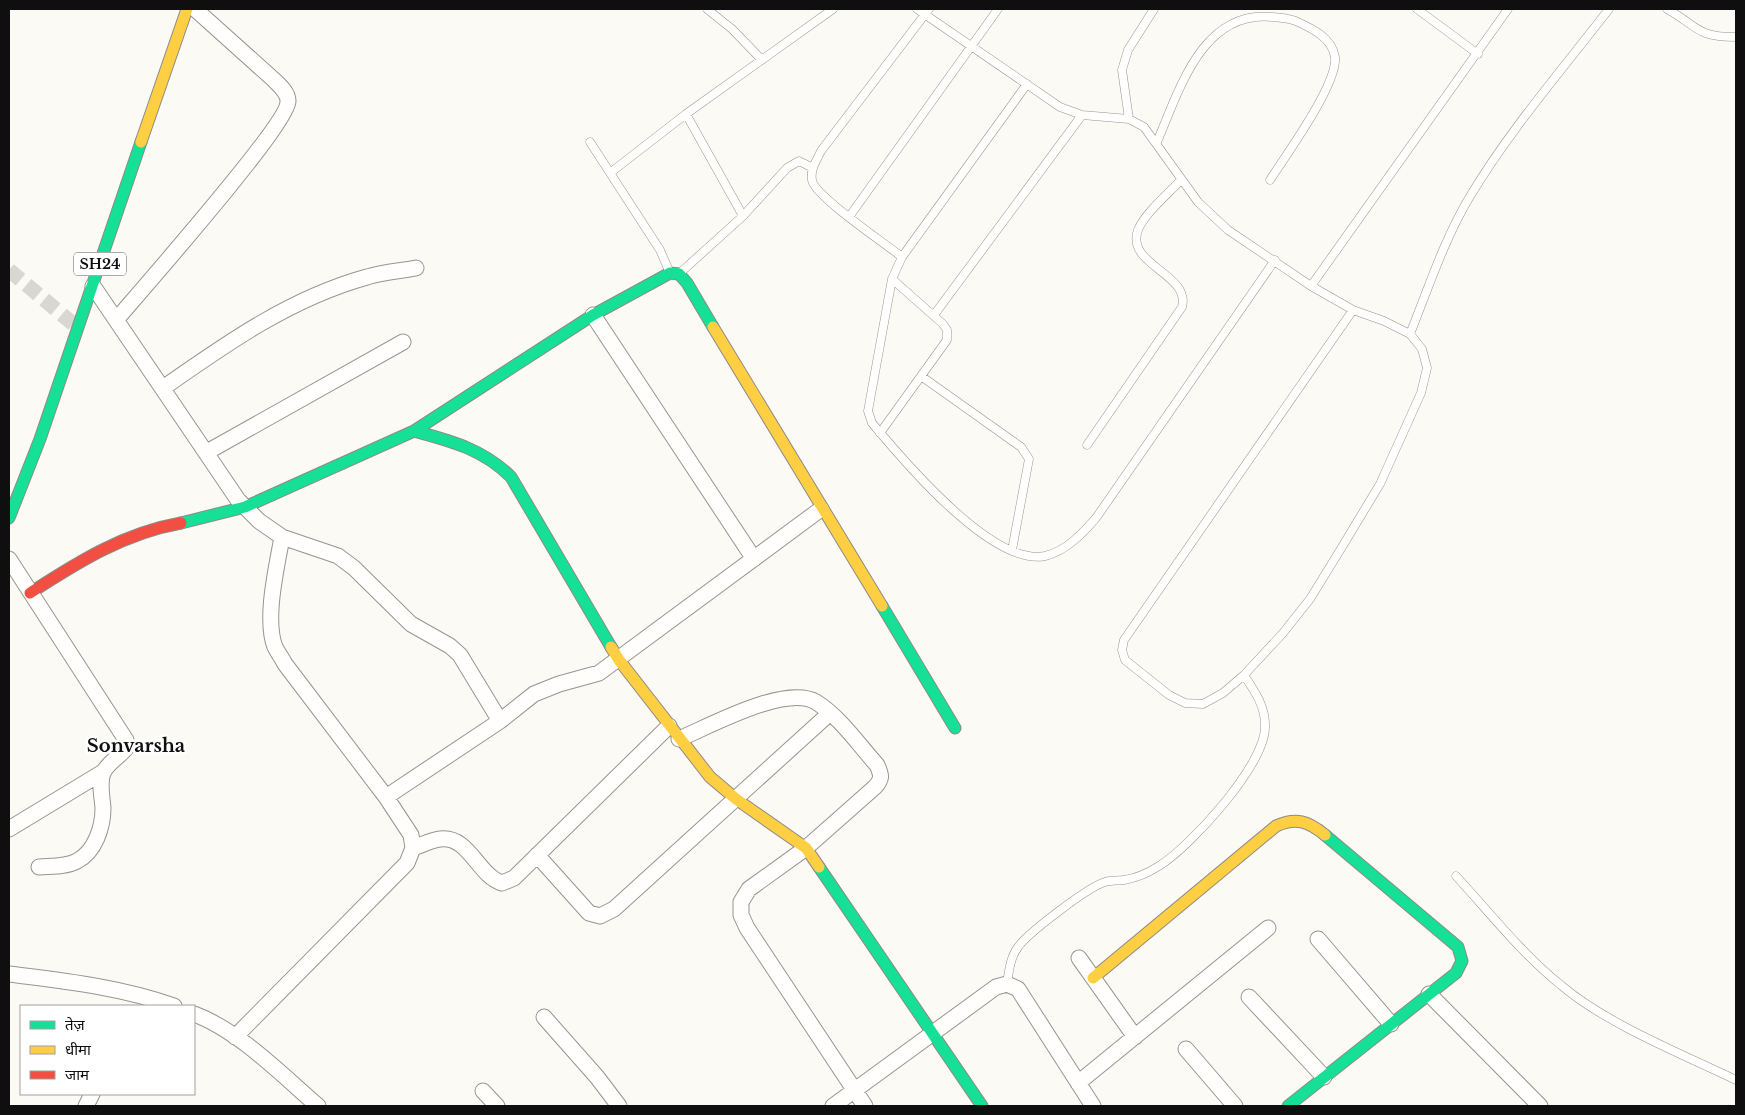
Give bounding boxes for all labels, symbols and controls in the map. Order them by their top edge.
road number: SH24 [74,252,126,276]
district label: Sonvarsha [87,735,186,757]
legend [20,1005,195,1095]
text: तेज़ [65,1015,86,1034]
text: धीमा [65,1040,92,1059]
text: जाम [65,1065,90,1084]

